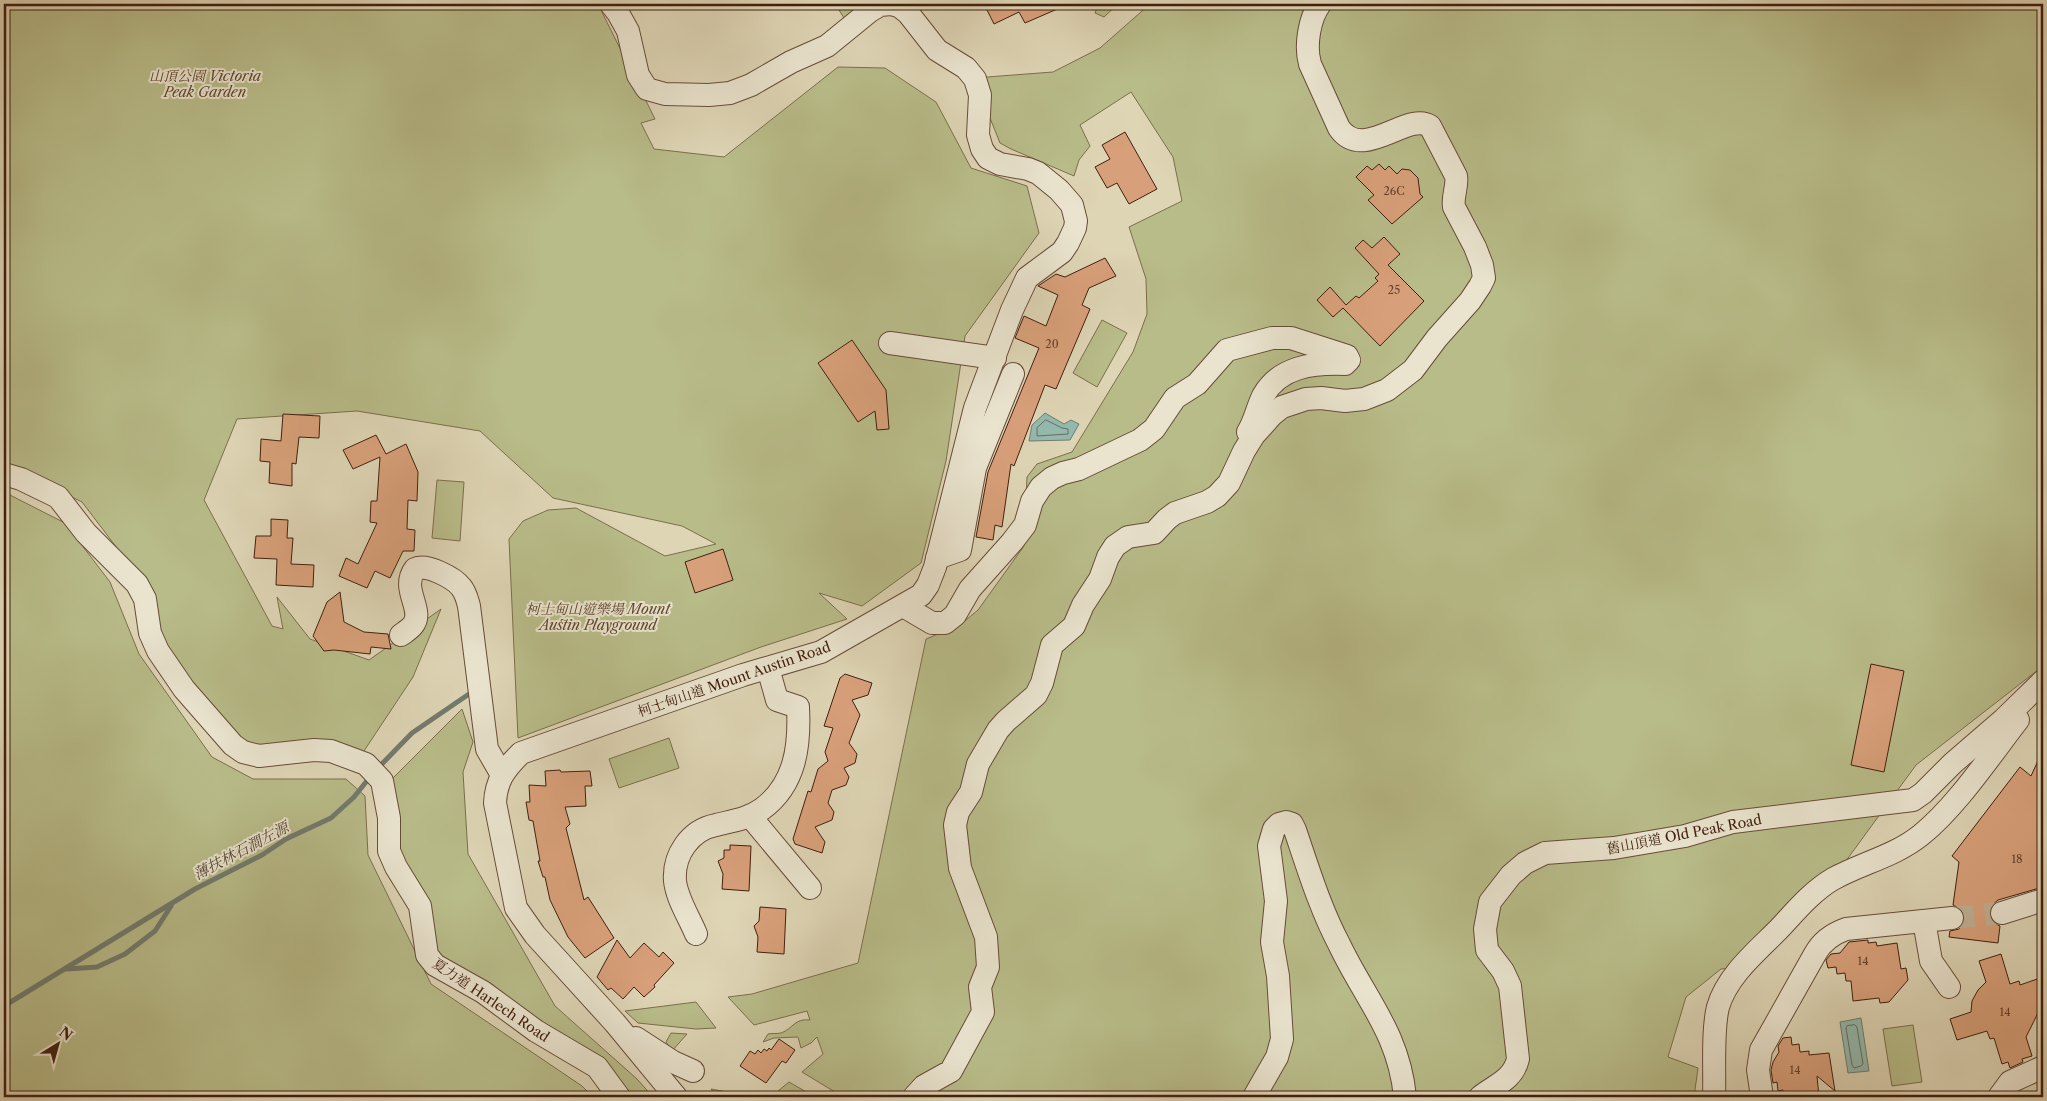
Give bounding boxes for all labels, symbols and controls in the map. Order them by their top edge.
park label: 山頂公園 Victoria Peak Garden [149,67,262,101]
house number: 26C [1383,184,1405,198]
house number: 25 [1388,283,1400,297]
house number: 20 [1045,337,1059,351]
park label: 柯士甸山遊樂場 Mount Austin Playground [526,600,671,634]
street label: 柯士甸山道 Mount Austin Road [635,637,833,721]
street label: 舊山頂道 Old Peak Road [1605,810,1764,858]
water label: 薄扶林石澗左源 [190,816,294,884]
house number: 18 [2011,852,2023,866]
street label: 夏力道 Harlech Road [429,954,553,1046]
house number: 14 [1858,954,1868,968]
house number: 14 [2000,1005,2010,1019]
north arrow [32,1018,82,1068]
text: N [56,1023,76,1044]
house number: 14 [1790,1063,1800,1077]

